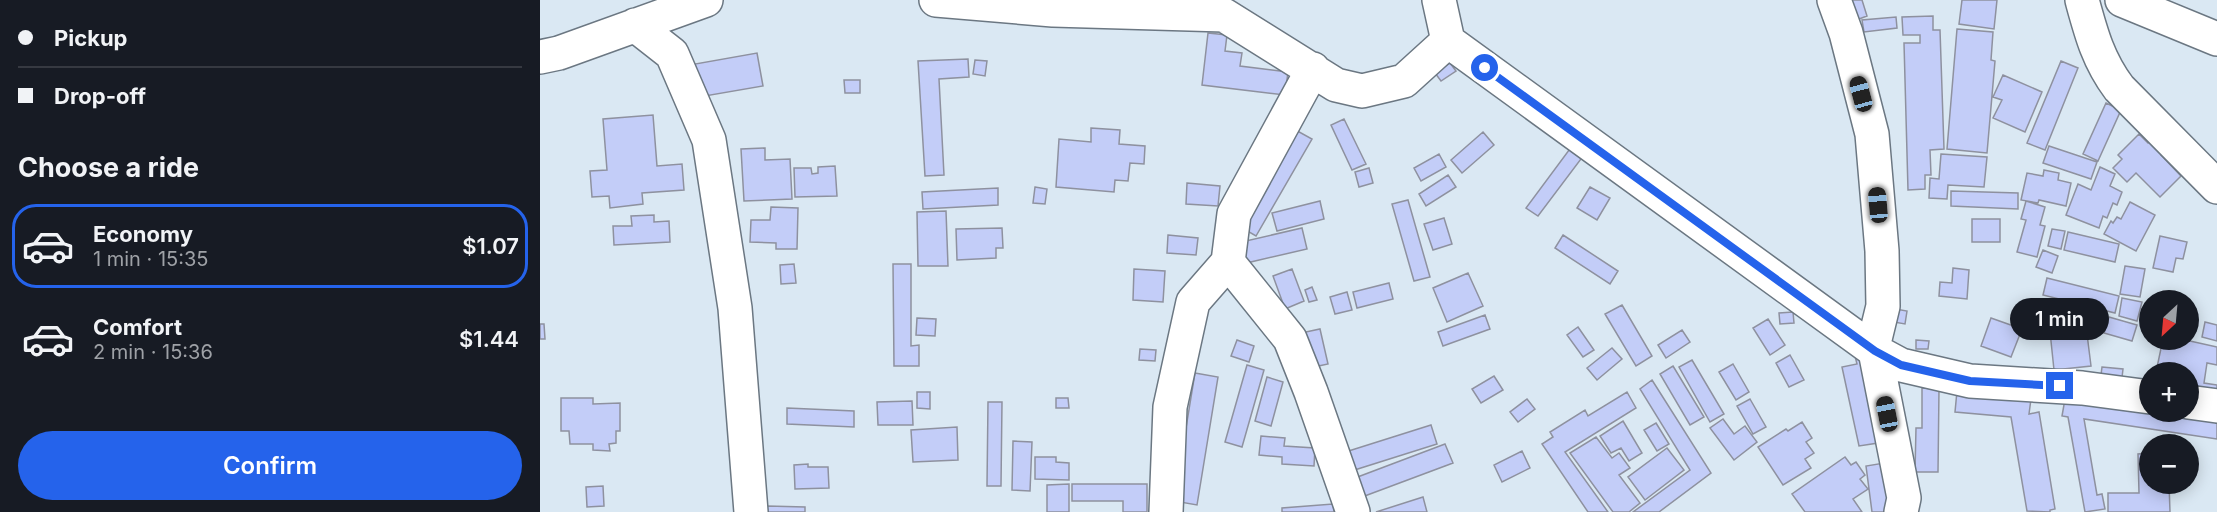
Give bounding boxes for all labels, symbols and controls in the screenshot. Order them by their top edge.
text: Pickup [54,25,128,51]
route start [1471,54,1498,81]
car [1848,74,1874,114]
text: Drop-off [54,83,146,109]
text: Choose a ride [18,151,199,184]
car [1867,186,1889,224]
icon: car [21,219,75,273]
text: Economy [93,221,193,247]
text: $1.07 [462,233,519,259]
text: 1 min · 15:35 [93,247,209,271]
north arrow [2139,290,2199,350]
map controls [2139,290,2199,494]
callout: 1 min [2010,299,2110,341]
text: 1 min [2035,307,2084,331]
icon: car [21,312,75,366]
text: Comfort [93,314,182,340]
text: $1.44 [459,326,519,352]
text: 2 min · 15:36 [93,340,213,364]
button: + [2139,362,2199,422]
route end [2046,372,2073,399]
car [1875,395,1899,433]
button: Confirm [18,431,522,500]
button: − [2139,434,2199,494]

